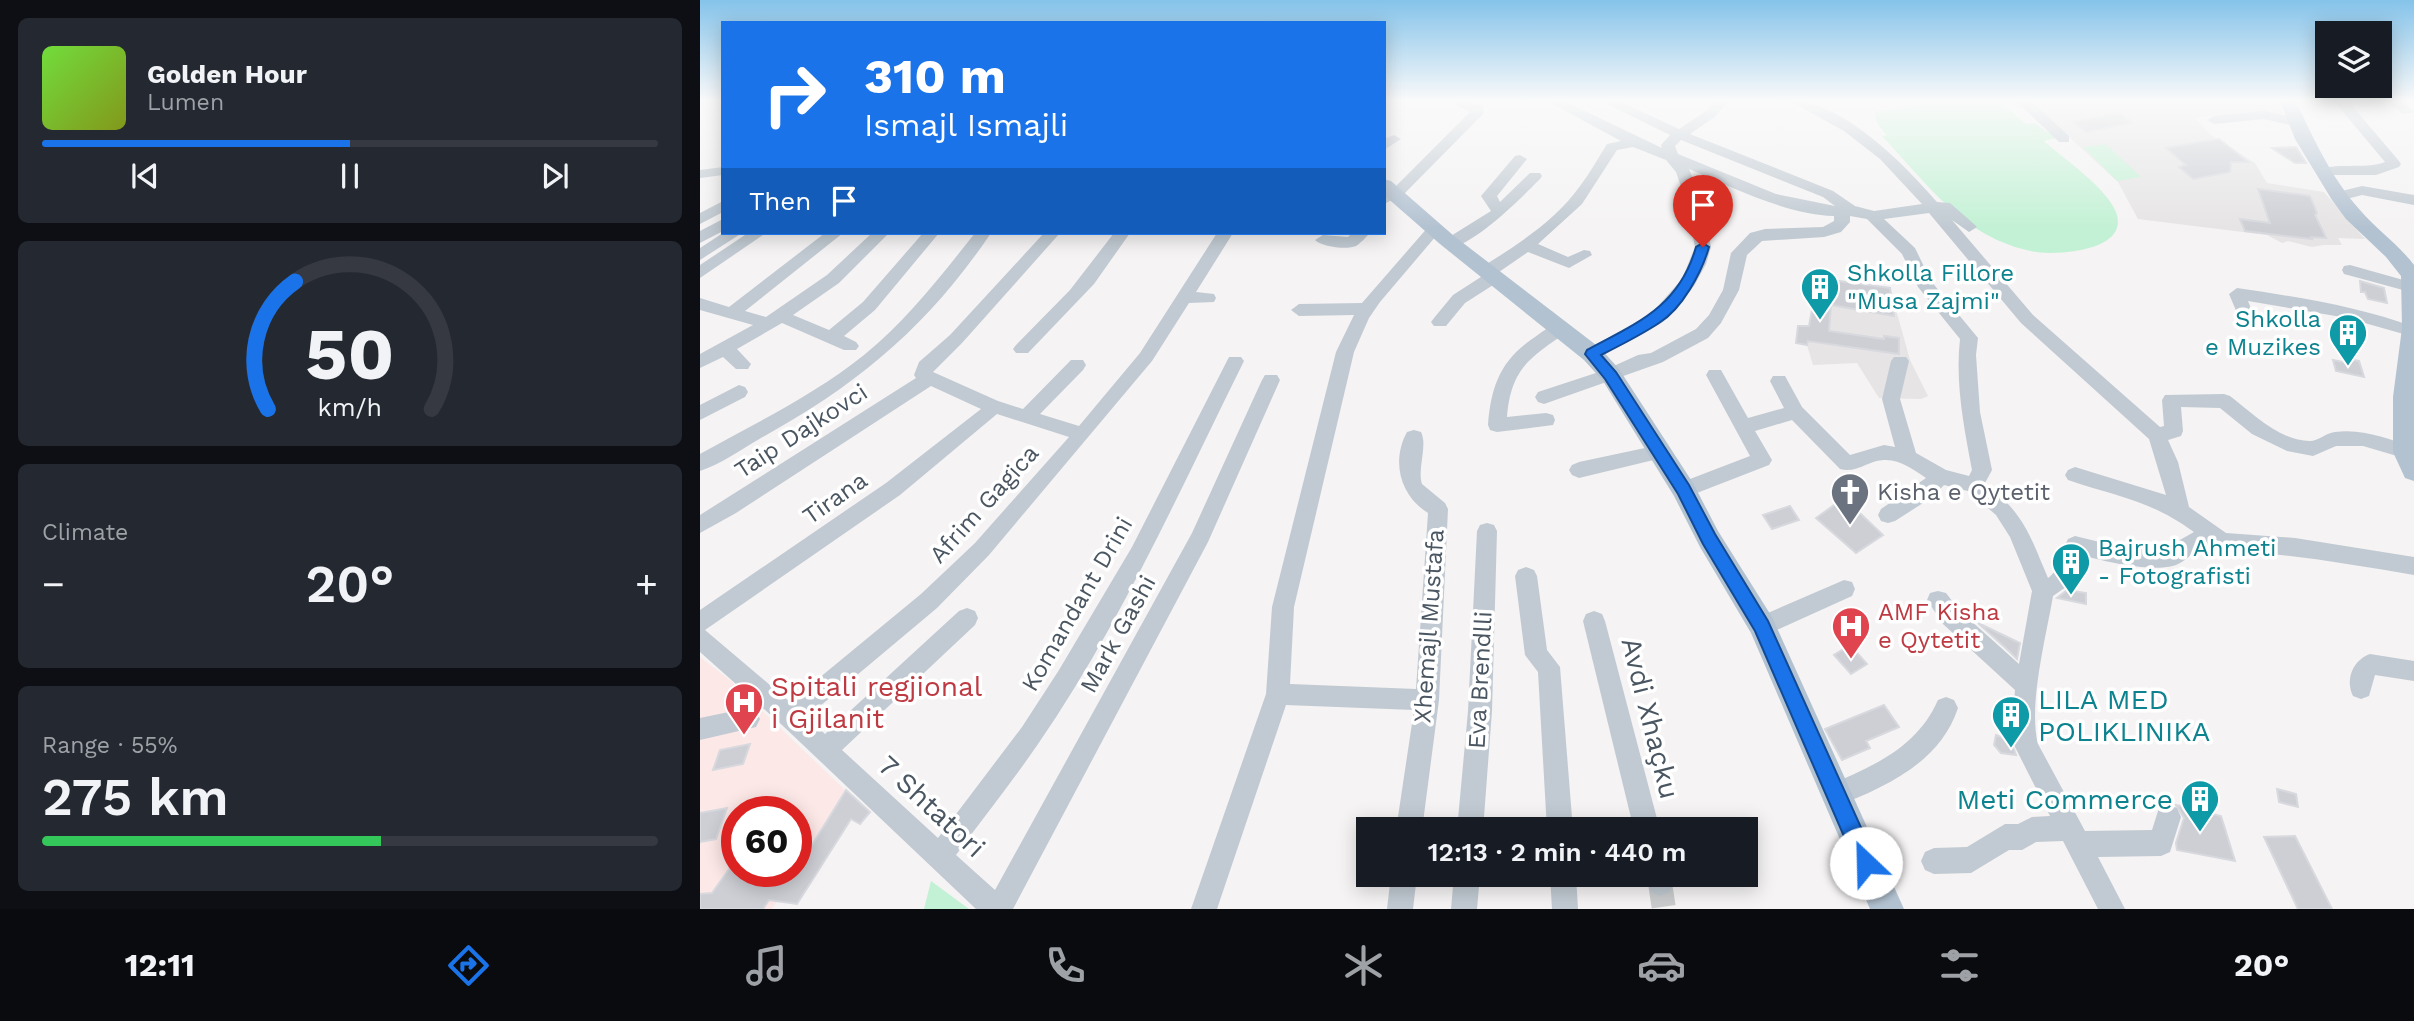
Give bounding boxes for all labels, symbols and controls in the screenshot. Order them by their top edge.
map controls [2315,21,2392,98]
button: layers [2315,21,2392,98]
text: 310 m [864,47,1006,105]
icon: right [749,49,840,140]
text: Golden Hour [147,59,307,89]
text: Lumen [147,89,224,116]
text: Ismajl Ismajli [864,106,1068,144]
icon: previous [126,157,164,195]
icon: pause [331,157,369,195]
icon: next [536,157,574,195]
pin [1673,175,1733,247]
icon: arrive [825,182,863,220]
text: Then [749,186,811,216]
icon: arrive [1684,186,1722,224]
place label: Shkolla Fillore "Musa Zajmi" [1847,259,2014,315]
building icon: Shkolla Fillore "Musa Zajmi" [1799,266,1841,321]
place label: Shkolla e Muzikes [2205,305,2321,361]
text: 50 [305,312,395,398]
building icon: Shkolla e Muzikes [2327,312,2369,367]
street label: Taip Dajkovci [729,378,873,484]
text: km/h [318,393,382,422]
street label: Afrim Gagica [924,439,1044,569]
street label: Tirana [797,466,873,530]
church icon: Kisha e Qytetit [1829,471,1871,526]
place label: Kisha e Qytetit [1877,478,2050,506]
street label: Komandant Drini [1016,512,1138,696]
text: Climate [42,519,128,546]
street label: Xhemajl Mustafa [1408,528,1450,724]
place label: Bajrush Ahmeti - Fotografisti [2098,534,2276,590]
building icon: Bajrush Ahmeti - Fotografisti [2050,541,2092,596]
text: 20° [306,554,394,615]
text: − [42,562,65,606]
text: + [635,562,658,606]
street label: Mark Gashi [1074,570,1162,698]
place label: AMF Kisha e Qytetit [1878,598,2000,654]
hospital icon: AMF Kisha e Qytetit [1830,605,1872,660]
street label: Eva Brendlli [1462,610,1498,750]
street label: Avdi Xhaçku [1615,634,1687,802]
place label: Spitali regjional i Gjilanit [771,670,983,735]
hospital icon: Spitali regjional i Gjilanit [723,681,765,736]
place label: LILA MED POLIKLINIKA [2038,683,2210,748]
building icon: LILA MED POLIKLINIKA [1990,694,2032,749]
text: Range · 55% [42,732,177,759]
street label: 7 Shtatori [871,749,992,864]
text: 275 km [42,767,229,828]
building icon: Meti Commerce [2179,778,2221,833]
place label: Meti Commerce [1957,783,2173,816]
speed limit sign: 60 [721,796,812,887]
position arrow [1829,826,1903,900]
text: 12:13 · 2 min · 440 m [1428,837,1686,867]
icon: directions [444,941,493,990]
icon: music [742,941,791,990]
icon: phone [1041,941,1090,990]
icon: climate [1339,941,1388,990]
icon: car [1637,941,1686,990]
icon: filters [1935,941,1984,990]
text: 12:11 [125,946,195,984]
text: 20° [2234,946,2289,984]

